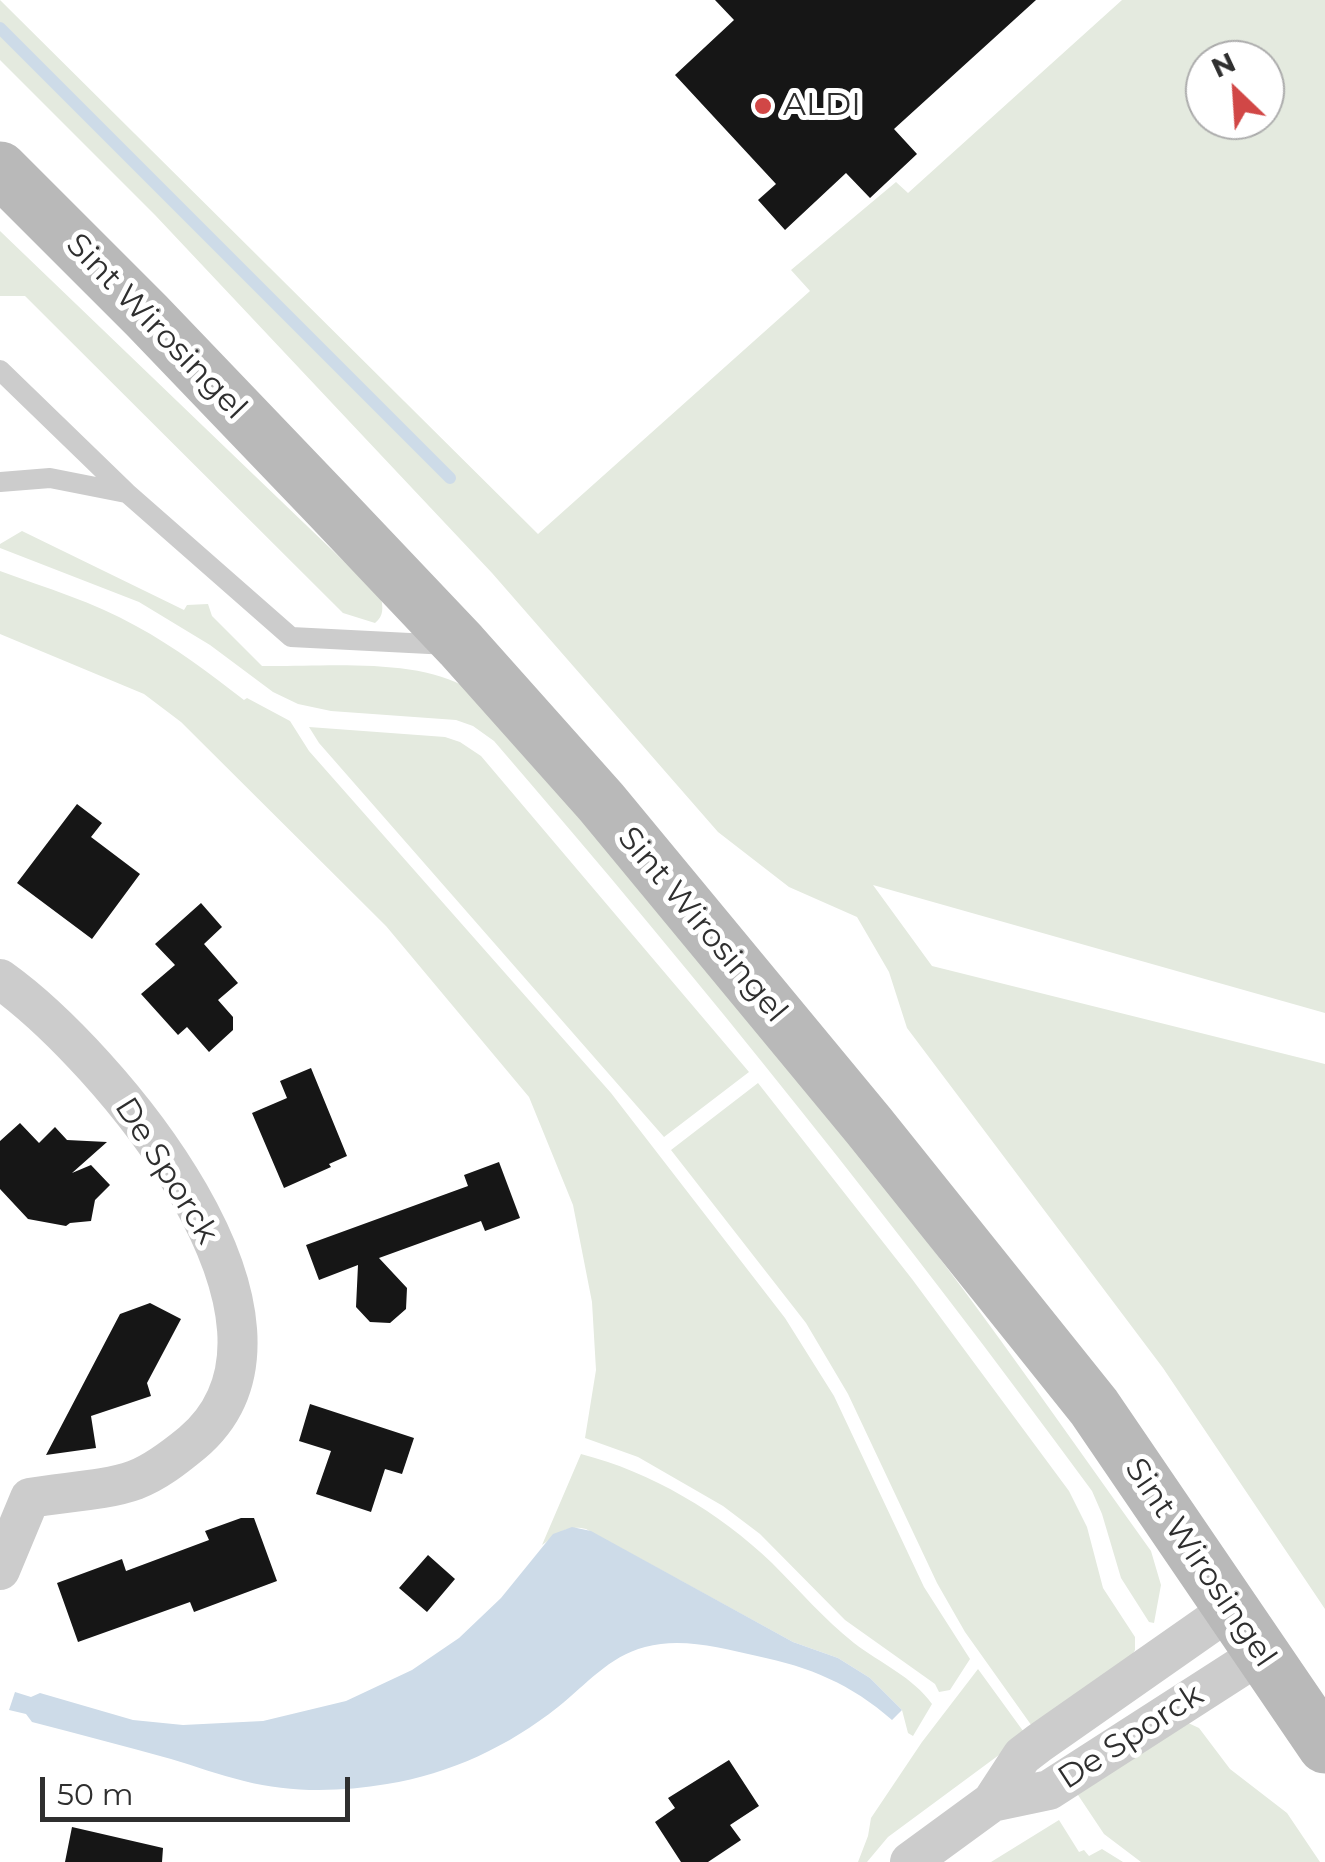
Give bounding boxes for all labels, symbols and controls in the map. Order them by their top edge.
north arrow [1185,40,1285,140]
text: N [1206,44,1241,85]
place label: ALDI [783,87,861,125]
marker: ALDI [752,95,774,117]
street label: Sint Wirosingel [58,226,254,428]
street label: Sint Wirosingel [609,820,795,1030]
street label: De Sporck [106,1091,226,1251]
street label: Sint Wirosingel [1116,1451,1284,1675]
street label: De Sporck [1051,1676,1211,1798]
scale bar [45,1757,355,1819]
text: 50 m [57,1776,134,1813]

